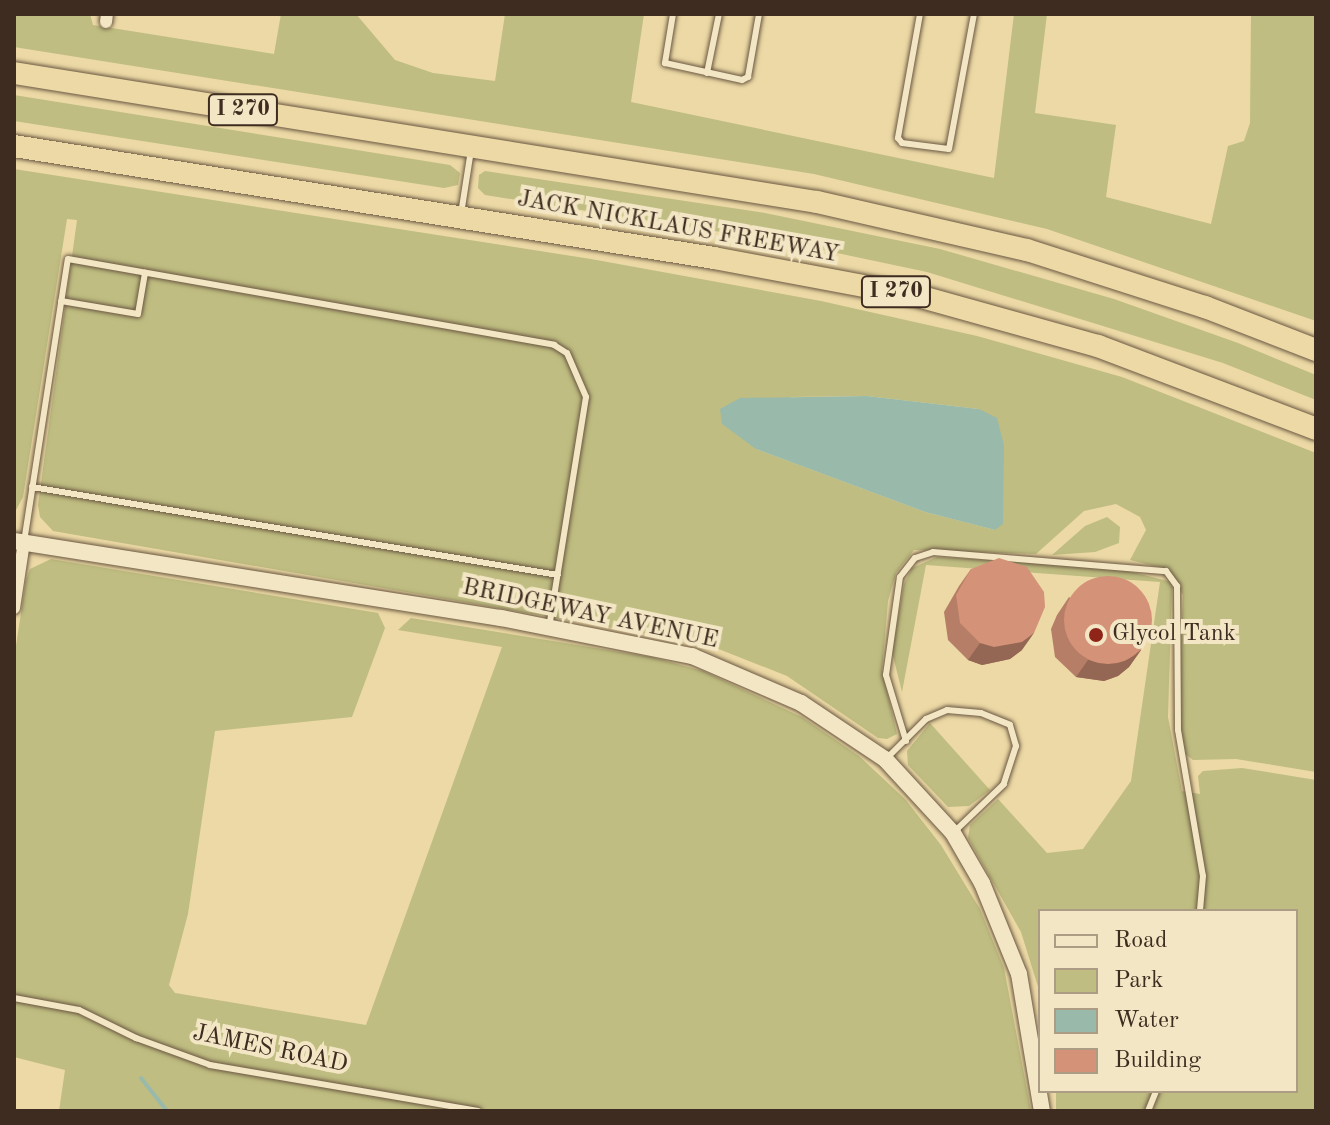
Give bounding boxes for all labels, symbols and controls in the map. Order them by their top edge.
road number: I 270 [207,92,279,128]
street label: JACK NICKLAUS FREEWAY [515,186,841,270]
road number: I 270 [860,274,932,310]
street label: BRIDGEWAY AVENUE [459,574,721,656]
place label: Glycol Tank [1112,621,1236,649]
marker: Glycol Tank [1087,626,1105,644]
legend [1038,909,1298,1093]
text: Road [1114,929,1167,953]
text: Park [1114,969,1163,993]
text: Water [1114,1009,1179,1033]
street label: JAMES ROAD [190,1020,350,1080]
text: Building [1114,1049,1201,1073]

